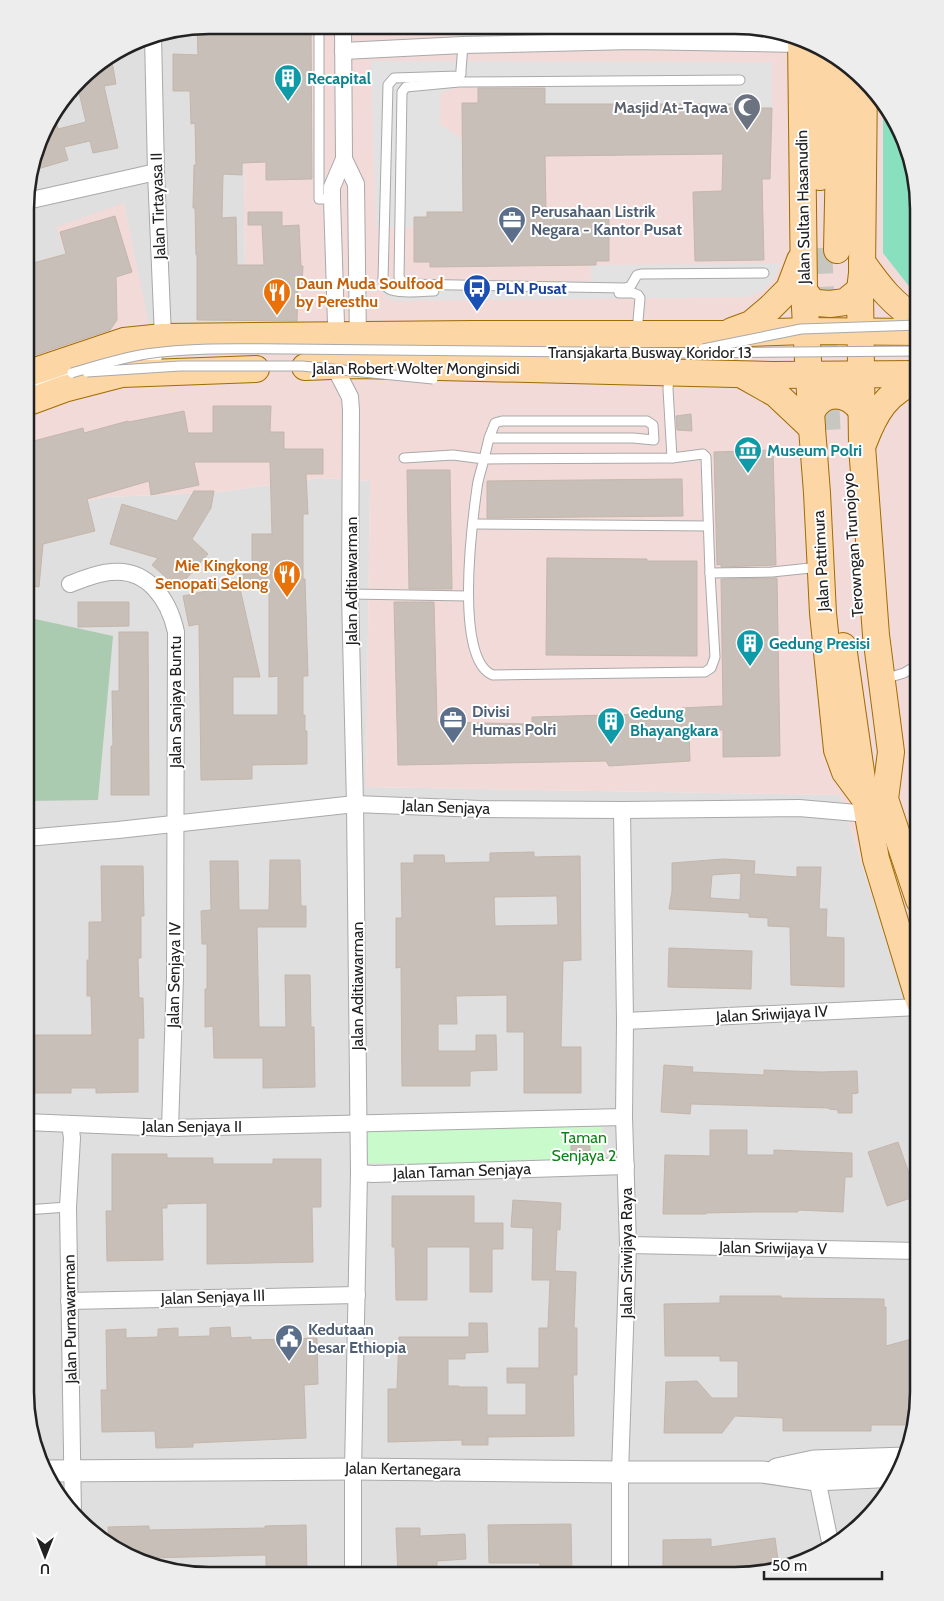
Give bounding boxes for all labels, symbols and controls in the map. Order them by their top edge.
building icon: Recapital [273,63,303,102]
place label: Recapital [307,69,371,88]
mosque icon: Masjid At-Taqwa [732,92,762,131]
place label: Masjid At-Taqwa [614,98,728,117]
street label: Jalan Sultan Hasanudin [792,130,814,285]
street label: Jalan Tirtayasa II [147,152,169,261]
place label: Perusahaan Listrik Negara - Kantor Pusat [531,202,682,239]
office icon: Perusahaan Listrik Negara - Kantor Pusat [497,205,527,244]
bus stop icon: PLN Pusat [462,273,492,312]
place label: Daun Muda Soulfood by Peresthu [296,274,443,311]
restaurant icon: Daun Muda Soulfood by Peresthu [262,277,292,316]
place label: PLN Pusat [496,279,567,298]
street label: Transjakarta Busway Koridor 13 [548,343,752,362]
street label: Jalan Robert Wolter Monginsidi [311,359,520,378]
museum icon: Museum Polri [733,435,763,474]
place label: Museum Polri [767,441,862,460]
street label: Terowngan Trunojoyo [838,472,868,618]
street label: Jalan Pattimura [809,510,833,613]
street label: Jalan Aditiawarman [342,517,361,646]
place label: Mie Kingkong Senopati Selong [155,556,268,593]
restaurant icon: Mie Kingkong Senopati Selong [272,559,302,598]
building icon: Gedung Presisi [735,628,765,667]
place label: Gedung Presisi [769,634,870,653]
street label: Jalan Sanjaya Buntu [166,636,185,769]
place label: Divisi Humas Polri [472,702,556,739]
place label: Gedung Bhayangkara [630,703,719,740]
office icon: Divisi Humas Polri [438,705,468,744]
building icon: Gedung Bhayangkara [596,706,626,745]
street label: Jalan Senjaya [400,796,491,818]
street label: Jalan Senjaya IV [164,922,184,1029]
street label: Jalan Aditiawarman [348,922,367,1051]
street label: Jalan Sriwijaya IV [715,1002,829,1026]
street label: Jalan Senjaya II [141,1117,242,1136]
park label: Taman Senjaya 2 [552,1128,616,1165]
street label: Jalan Taman Senjaya [392,1159,532,1183]
street label: Jalan Sriwijaya Raya [617,1187,636,1319]
street label: Jalan Sriwijaya V [718,1238,827,1258]
street label: Jalan Purnawarman [59,1254,81,1385]
street label: Jalan Senjaya III [160,1286,265,1308]
place label: Kedutaan besar Ethiopia [308,1320,406,1357]
public building icon: Kedutaan besar Ethiopia [274,1323,304,1362]
street label: Jalan Kertanegara [344,1458,461,1480]
north arrow [20,1531,70,1581]
scale bar [764,1548,882,1580]
text: 50 m [772,1557,807,1575]
text: U [40,1560,50,1578]

